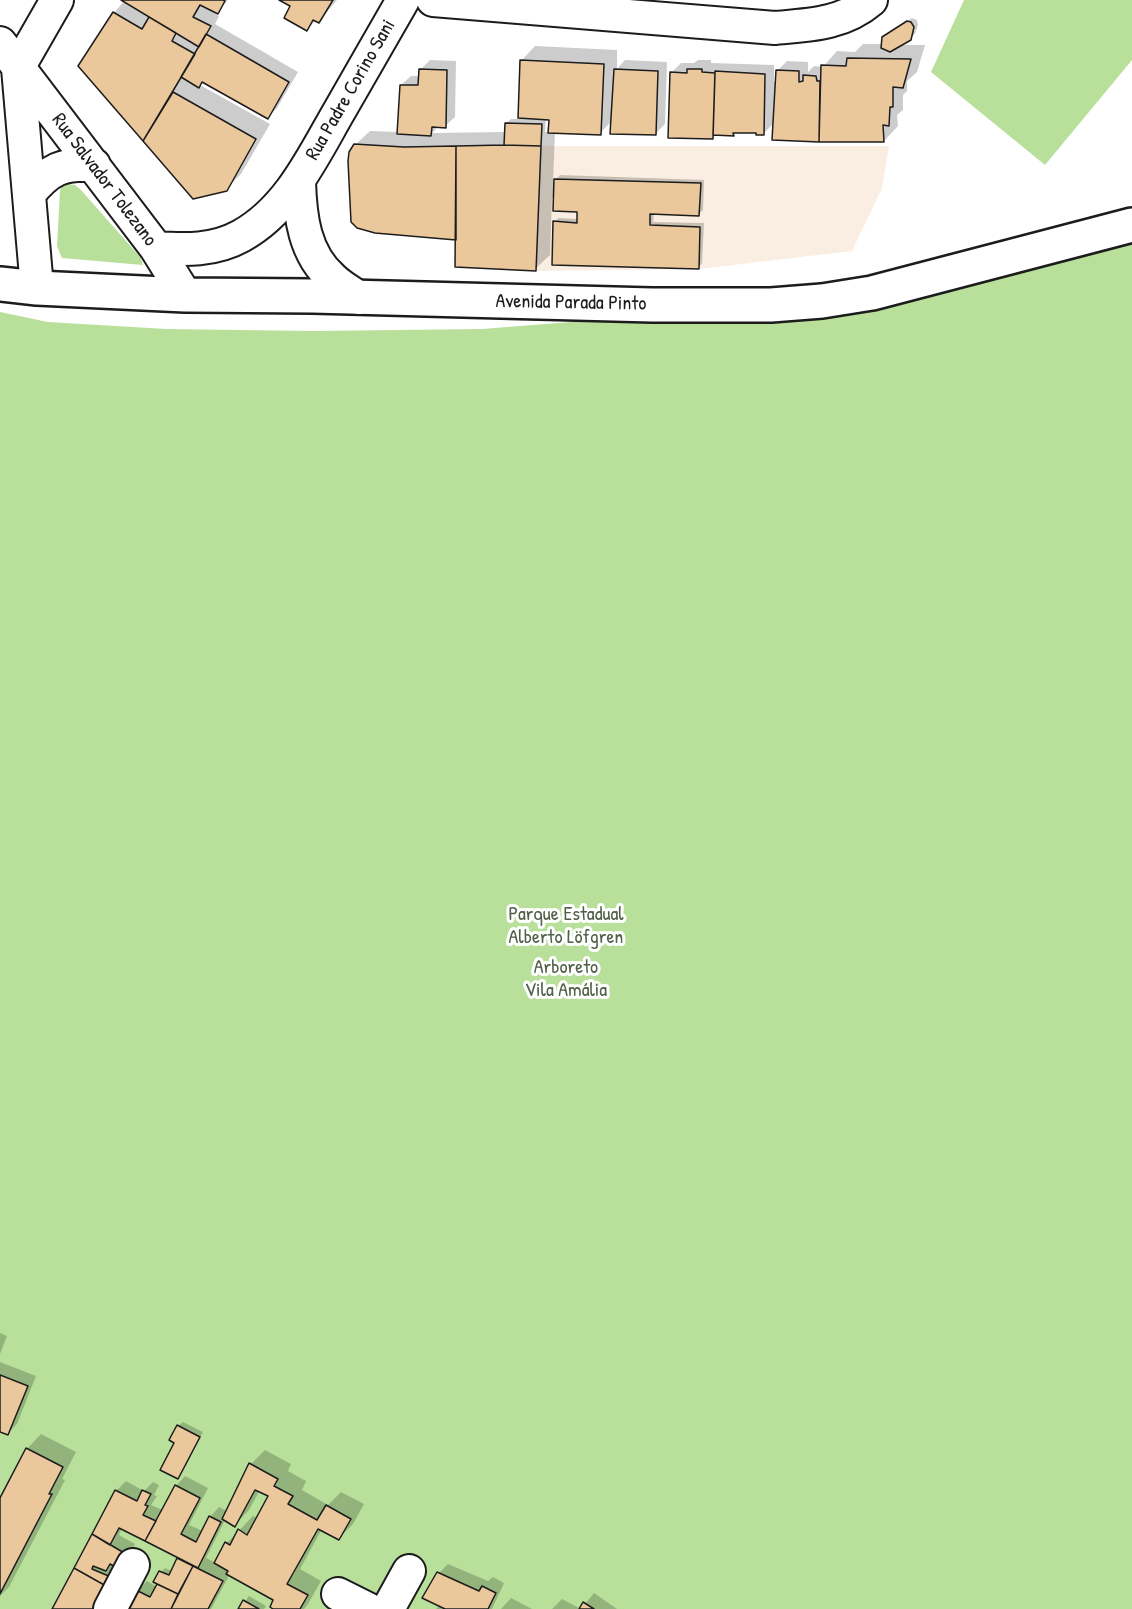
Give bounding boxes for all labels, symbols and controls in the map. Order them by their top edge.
street label: Rua Padre Corino Sani [301,15,401,165]
street label: Rua Salvador Tolezano [46,109,162,251]
street label: Avenida Parada Pinto [495,290,647,316]
park label: Parque Estadual Alberto Löfgren [508,903,624,950]
park label: Arboreto Vila Amália [525,956,607,1003]

